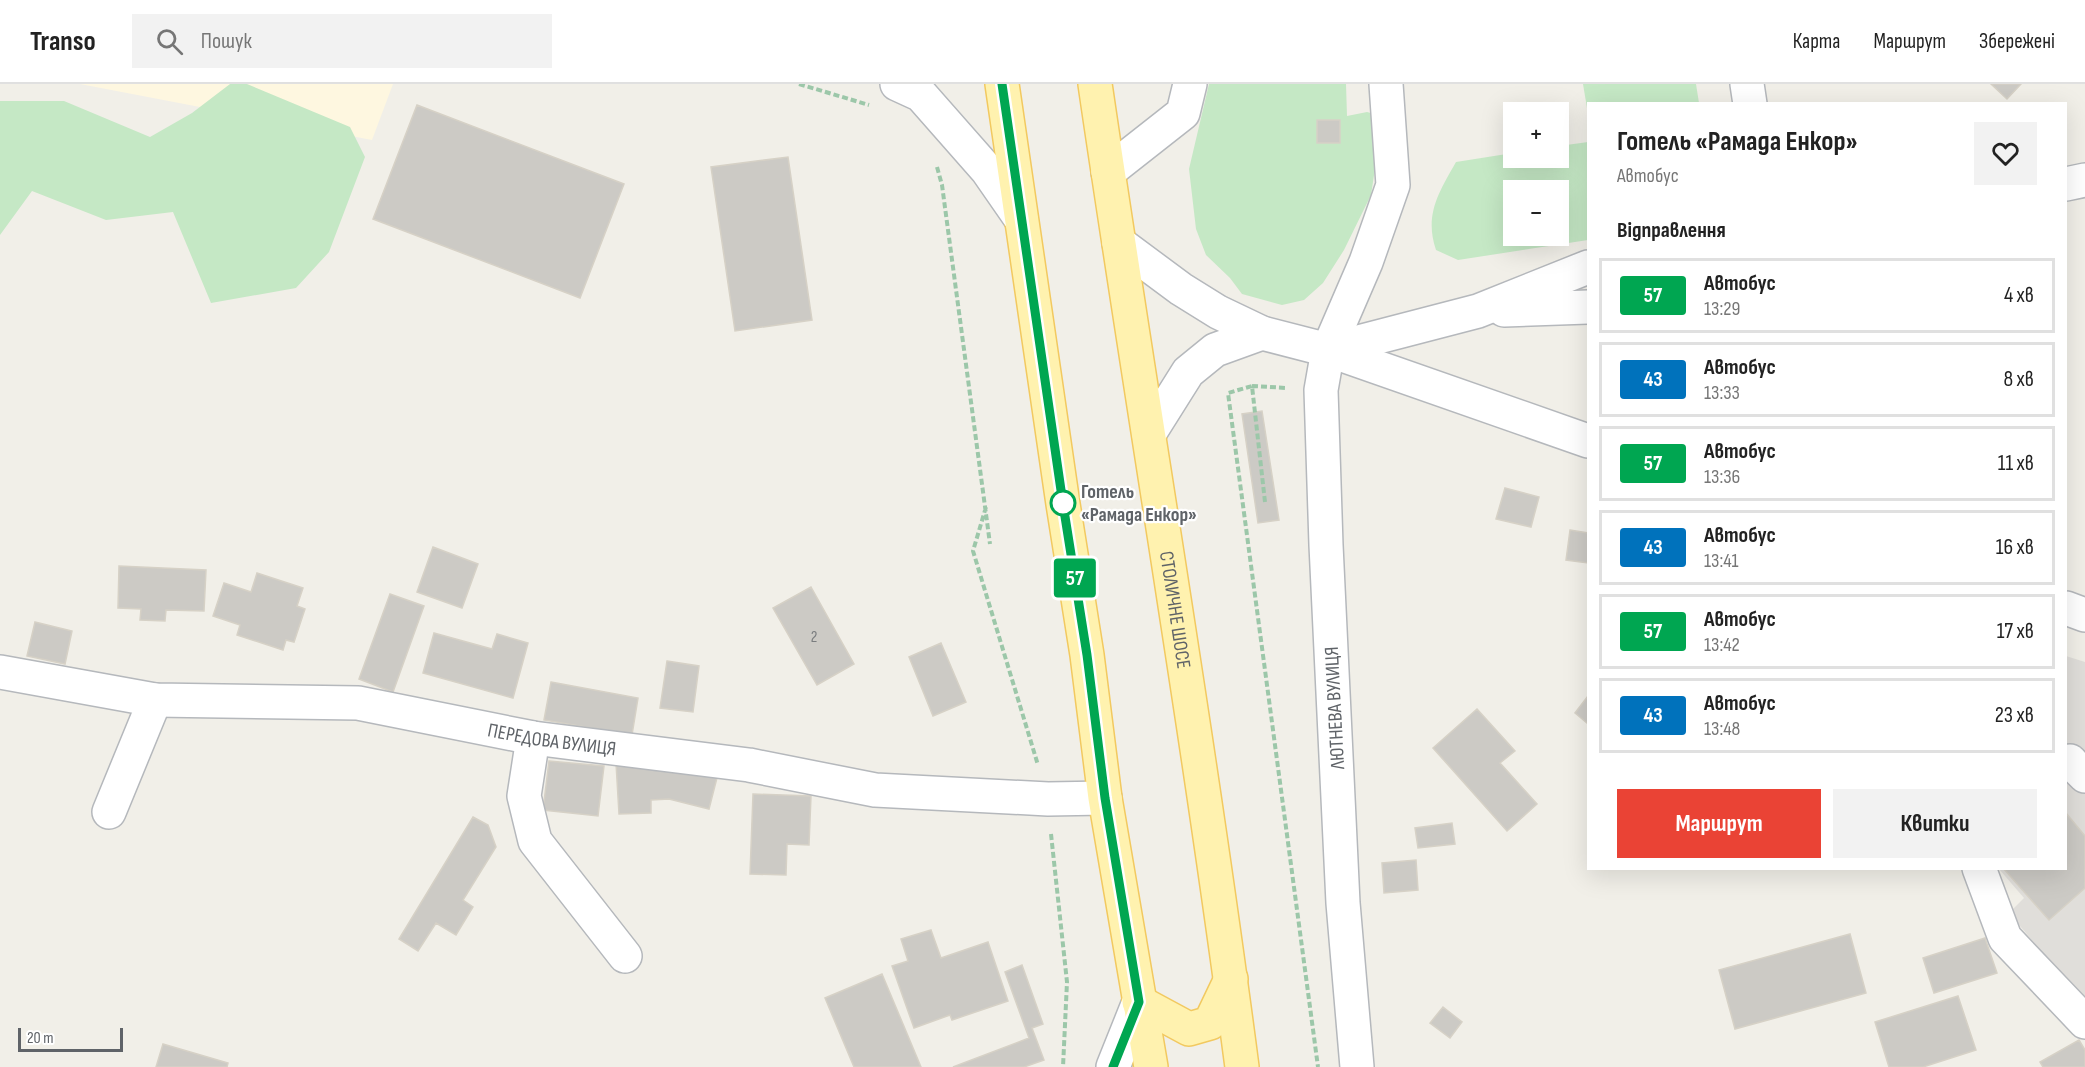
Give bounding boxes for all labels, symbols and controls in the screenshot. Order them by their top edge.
search box [132,14,552,68]
text: Transo [30,25,96,58]
icon: search [153,25,186,58]
text: Пошук [201,28,252,55]
text: Карта [1793,29,1840,54]
text: Маршрут [1873,29,1946,54]
text: Збережені [1979,29,2055,54]
map controls [1503,102,1569,246]
button: + [1503,102,1569,168]
button: heart [1974,122,2037,185]
text: Готель «Рамада Енкор» [1617,125,1858,158]
text: Автобус [1617,164,1679,188]
button: − [1503,180,1569,246]
text: Відправлення [1617,217,1726,244]
text: Автобус [1704,270,1776,297]
text: 4 хв [2004,282,2034,309]
text: 57 [1644,283,1662,308]
text: 13:29 [1704,297,1740,321]
text: Автобус [1704,354,1776,381]
text: 8 хв [2003,366,2034,393]
text: 43 [1643,367,1663,392]
text: 13:33 [1704,381,1740,405]
text: Автобус [1704,438,1776,465]
text: 11 хв [1998,450,2034,477]
text: 57 [1644,451,1662,476]
text: 13:36 [1704,465,1740,489]
place label: Готель «Рамада Енкор» [1081,480,1197,527]
marker: Готель «Рамада Енкор» [1050,490,1076,516]
text: Автобус [1704,522,1776,549]
text: 16 хв [1996,534,2034,561]
text: 43 [1643,535,1663,560]
text: 13:41 [1704,549,1739,573]
street label: СТОЛИЧНЕ ШОСЕ [1154,550,1196,670]
line badge: 57 [1048,558,1102,598]
text: 57 [1066,566,1084,591]
text: Автобус [1704,606,1776,633]
text: 17 хв [1997,618,2034,645]
text: 57 [1644,619,1662,644]
house number: 2 [811,628,817,647]
text: 13:42 [1704,633,1740,657]
street label: ЛЮТНЕВА ВУЛИЦЯ [1320,646,1350,771]
text: Автобус [1704,690,1776,717]
text: 23 хв [1995,702,2034,729]
text: 43 [1643,703,1663,728]
text: 13:48 [1704,717,1740,741]
street label: ПЕРЕДОВА ВУЛИЦЯ [486,718,617,761]
button: Маршрут [1617,789,1821,858]
button: Квитки [1833,789,2037,858]
scale bar [18,1025,123,1052]
text: 20 m [27,1029,54,1048]

